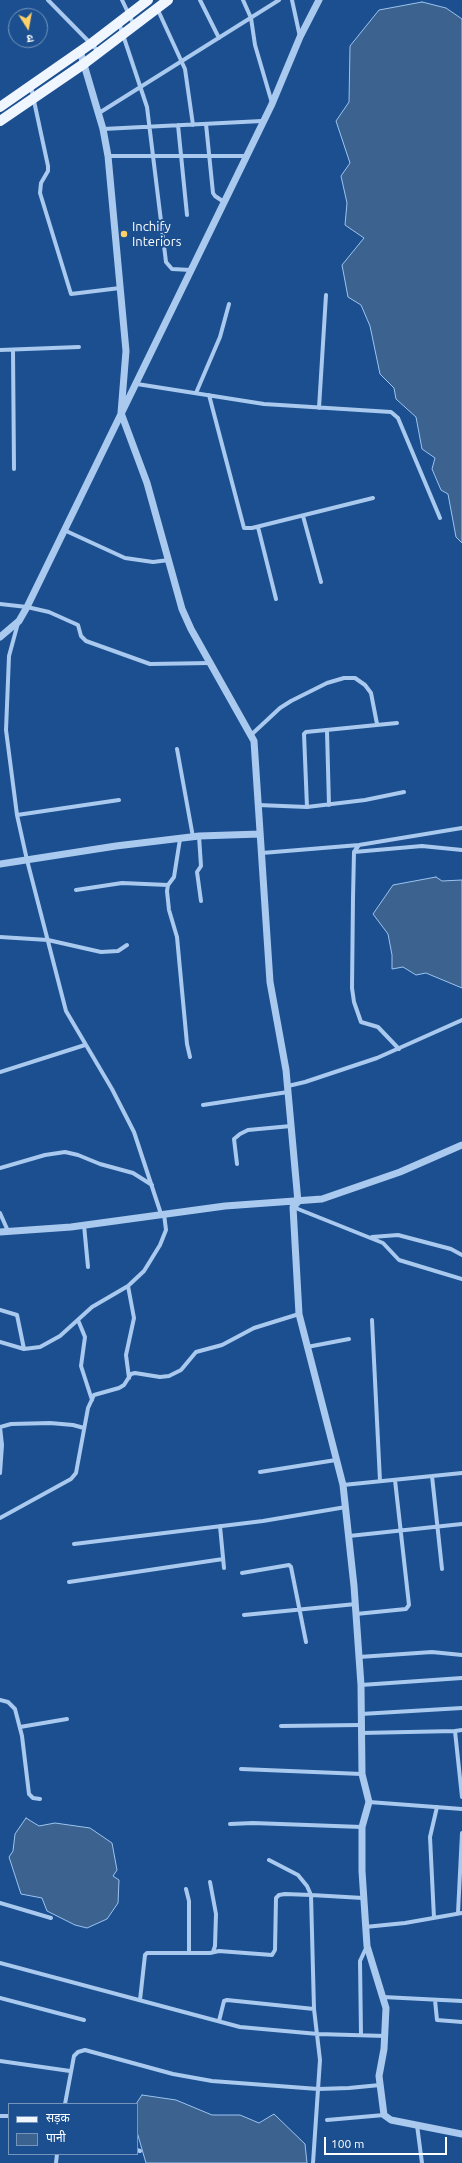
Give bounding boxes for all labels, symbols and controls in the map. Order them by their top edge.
north arrow [8,8,48,48]
text: उ [26,32,34,45]
place label: Inchify Interiors [132,219,181,250]
marker: Inchify Interiors [119,229,129,239]
legend [8,2103,138,2155]
text: सड़क [46,2111,70,2124]
scale bar [326,2129,449,2155]
text: पानी [46,2131,66,2144]
text: 100 m [331,2137,364,2150]

